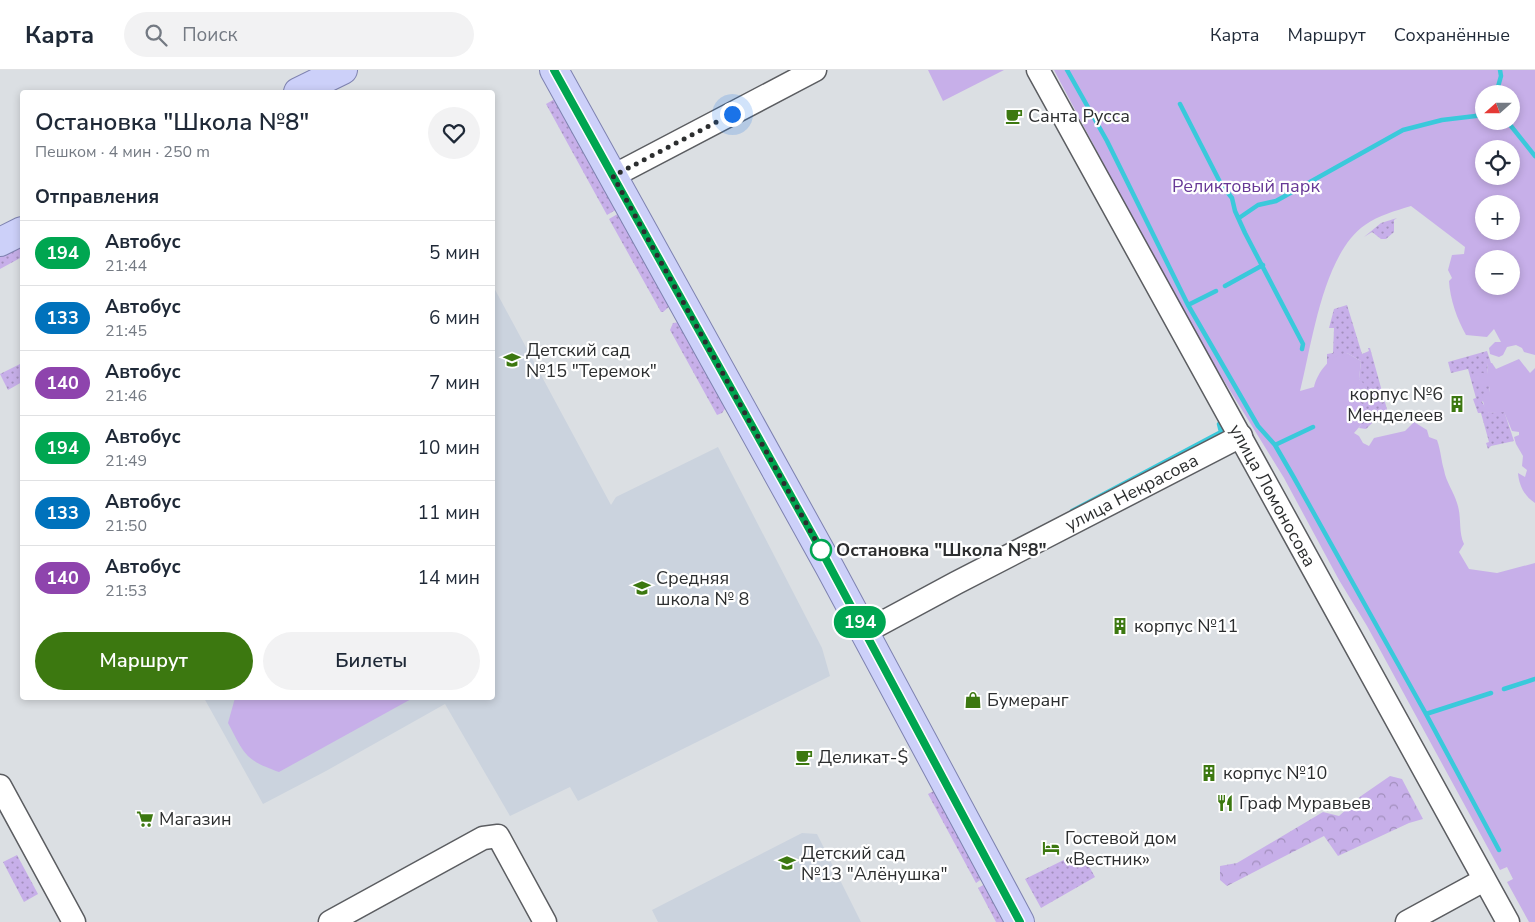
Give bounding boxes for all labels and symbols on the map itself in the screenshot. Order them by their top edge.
north arrow [1475,85,1520,130]
your location [720,102,745,127]
place label: Санта Русса [1028,104,1130,128]
cafe icon: Санта Русса [1004,106,1024,126]
park label: Реликтовый парк [1172,174,1320,198]
place label: Детский сад №15 "Теремок" [526,338,657,383]
school or university icon: Детский сад №15 "Теремок" [502,350,522,370]
place label: корпус №6 Менделеев [1347,382,1443,427]
building icon: корпус №6 Менделеев [1447,394,1467,414]
street label: улица Ломоносова [1224,420,1322,571]
street label: улица Некрасова [1061,448,1202,537]
place label: Остановка "Школа №8" [836,538,1047,562]
marker: Остановка "Школа №8" [810,539,832,561]
place label: Средняя школа № 8 [656,566,749,611]
school or university icon: Средняя школа № 8 [632,578,652,598]
line badge: 194 [831,606,889,638]
place label: корпус №11 [1134,614,1238,638]
building icon: корпус №11 [1110,616,1130,636]
place label: Бумеранг [987,688,1069,712]
shop icon: Бумеранг [963,690,983,710]
place label: Деликат-$ [818,745,908,769]
cafe icon: Деликат-$ [794,747,814,767]
place label: корпус №10 [1223,761,1327,785]
building icon: корпус №10 [1199,763,1219,783]
place label: Граф Муравьев [1239,791,1371,815]
restaurant icon: Граф Муравьев [1215,793,1235,813]
place label: Магазин [159,807,232,831]
supermarket icon: Магазин [135,809,155,829]
place label: Гостевой дом «Вестник» [1065,826,1177,871]
hotel icon: Гостевой дом «Вестник» [1041,838,1061,858]
place label: Детский сад №13 "Алёнушка" [801,841,947,886]
school or university icon: Детский сад №13 "Алёнушка" [777,853,797,873]

